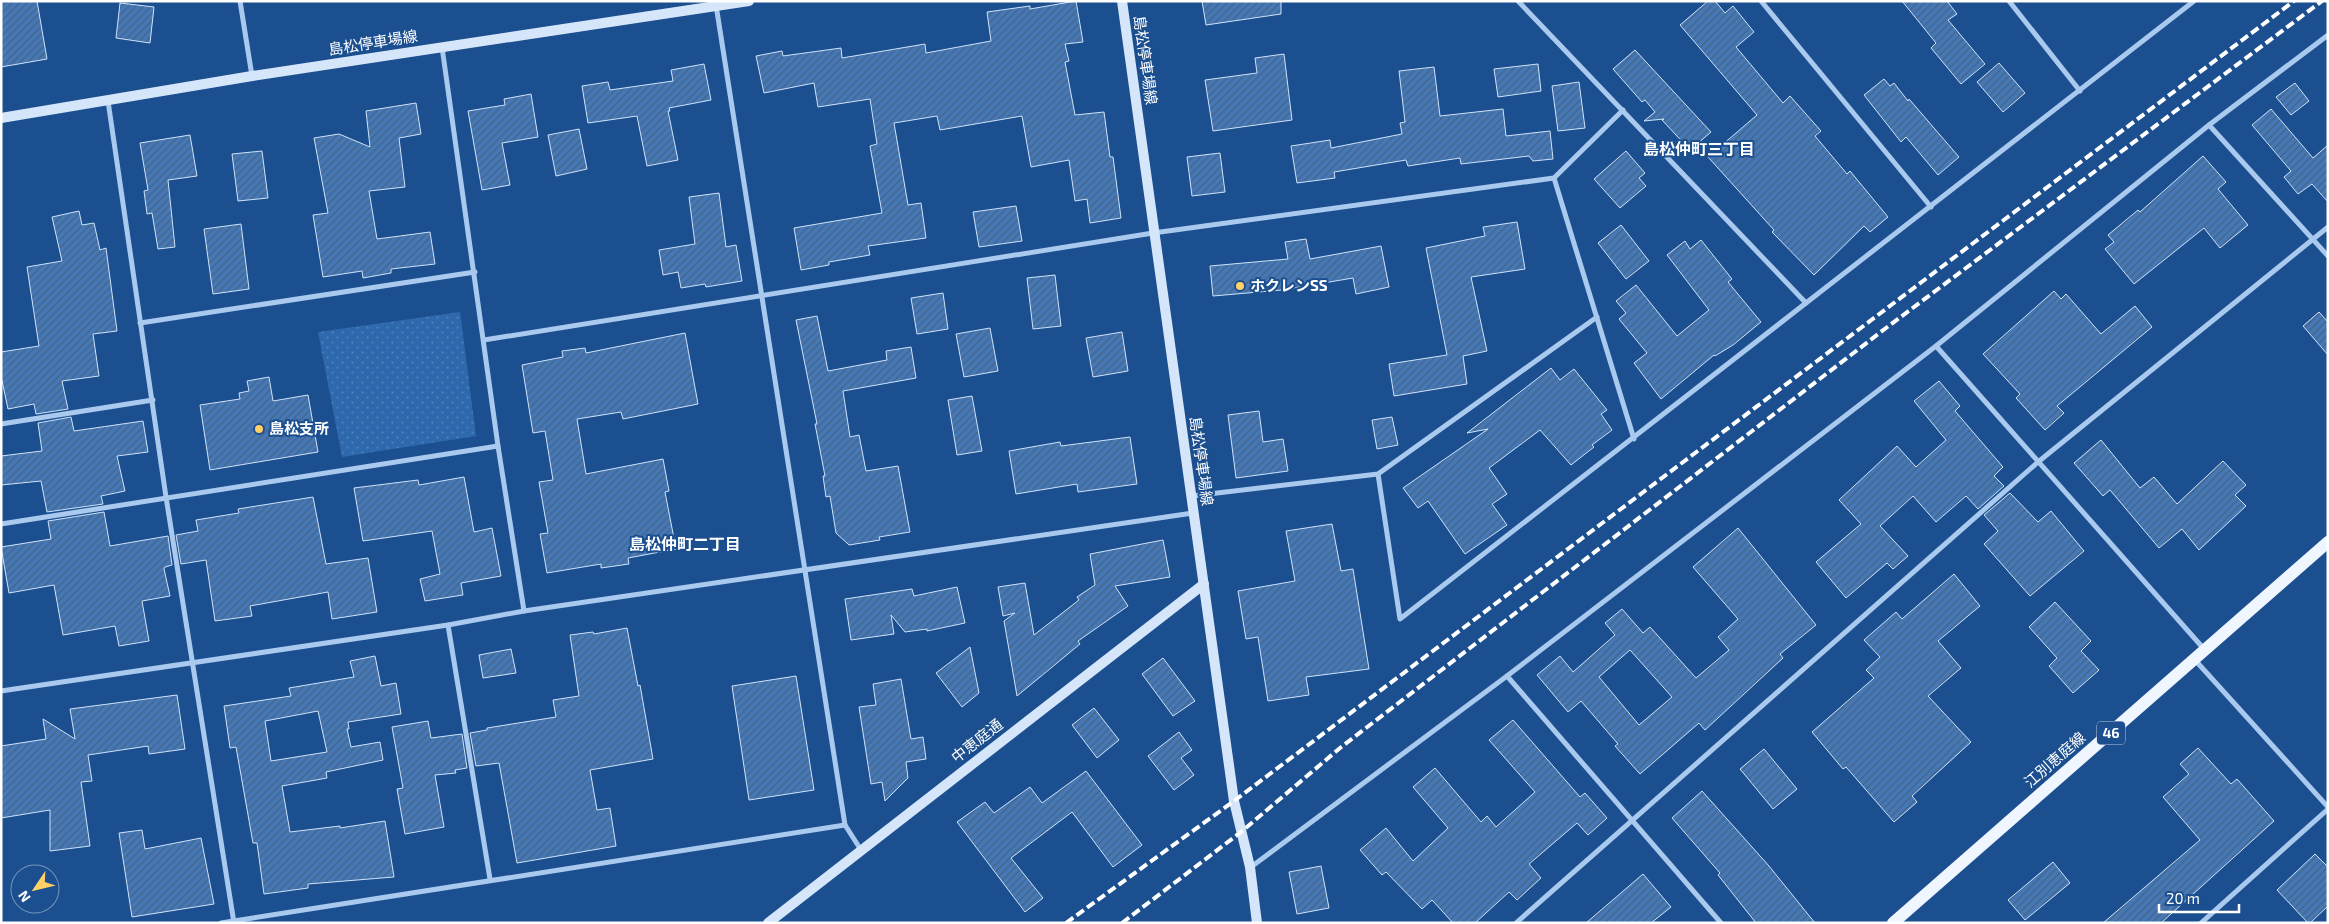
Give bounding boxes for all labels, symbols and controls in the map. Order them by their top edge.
street label: 島松停車場線 [1131,14,1161,106]
street label: 島松停車場線 [327,26,419,58]
district label: 島松仲町三丁目 [1643,139,1755,158]
place label: ホクレンSS [1250,276,1328,294]
marker: ホクレンSS [1234,280,1246,292]
street label: 島松停車場線 [1187,415,1217,507]
place label: 島松支所 [269,419,329,437]
marker: 島松支所 [253,423,265,435]
district label: 島松仲町二丁目 [629,534,741,553]
street label: 中恵庭通 [947,715,1006,766]
road number: 46 [2097,721,2125,744]
street label: 江別恵庭線 [2020,728,2089,791]
north arrow [10,864,60,914]
scale bar [2159,882,2239,914]
text: N [14,888,34,906]
text: 20 m [2166,889,2200,907]

